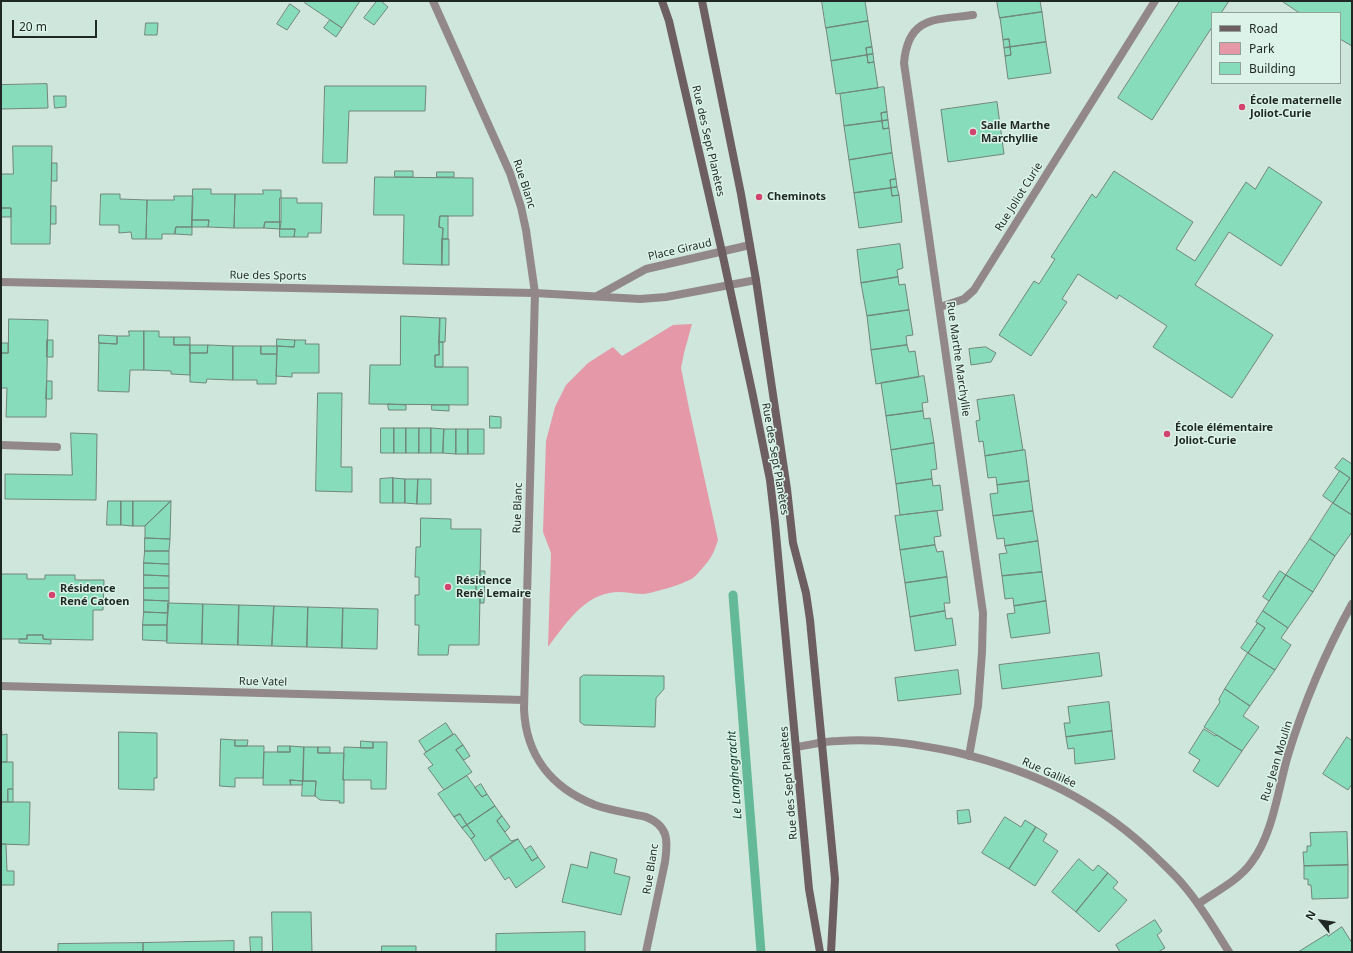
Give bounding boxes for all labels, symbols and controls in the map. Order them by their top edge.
scale bar [14,12,99,38]
legend [1211,12,1341,84]
text: 20 m [19,18,47,35]
text: Road [1249,20,1278,37]
text: Park [1249,40,1274,57]
text: Building [1249,60,1296,77]
street label: Rue des Sept Planètes [689,84,727,198]
place label: École maternelle Joliot-Curie [1250,94,1342,120]
marker: École maternelle Joliot-Curie [1237,102,1247,112]
place label: Salle Marthe Marchyllie [981,119,1050,145]
marker: Salle Marthe Marchyllie [968,127,978,137]
street label: Rue Blanc [510,158,538,210]
street label: Rue Joliot Curie [993,160,1045,234]
place label: Cheminots [767,190,826,204]
marker: Cheminots [754,192,764,202]
street label: Place Giraud [647,236,713,264]
street label: Rue des Sports [229,269,307,283]
street label: Rue Marthe Marchyllie [943,301,973,417]
street label: Rue des Sept Planètes [759,402,791,516]
place label: École élémentaire Joliot-Curie [1175,421,1273,447]
marker: École élémentaire Joliot-Curie [1162,429,1172,439]
street label: Rue Blanc [511,482,525,534]
place label: Résidence René Lemaire [456,574,531,600]
place label: Résidence René Catoen [60,582,129,608]
marker: Résidence René Lemaire [443,582,453,592]
marker: Résidence René Catoen [47,590,57,600]
street label: Rue Vatel [239,675,287,689]
street label: Rue Jean Moulin [1258,719,1296,803]
street label: Rue des Sept Planètes [777,726,801,840]
water label: Le Langhegracht [725,730,745,820]
street label: Rue Galilée [1020,755,1078,791]
street label: Rue Blanc [640,843,662,895]
north arrow [1301,901,1341,941]
text: N [1301,907,1319,922]

